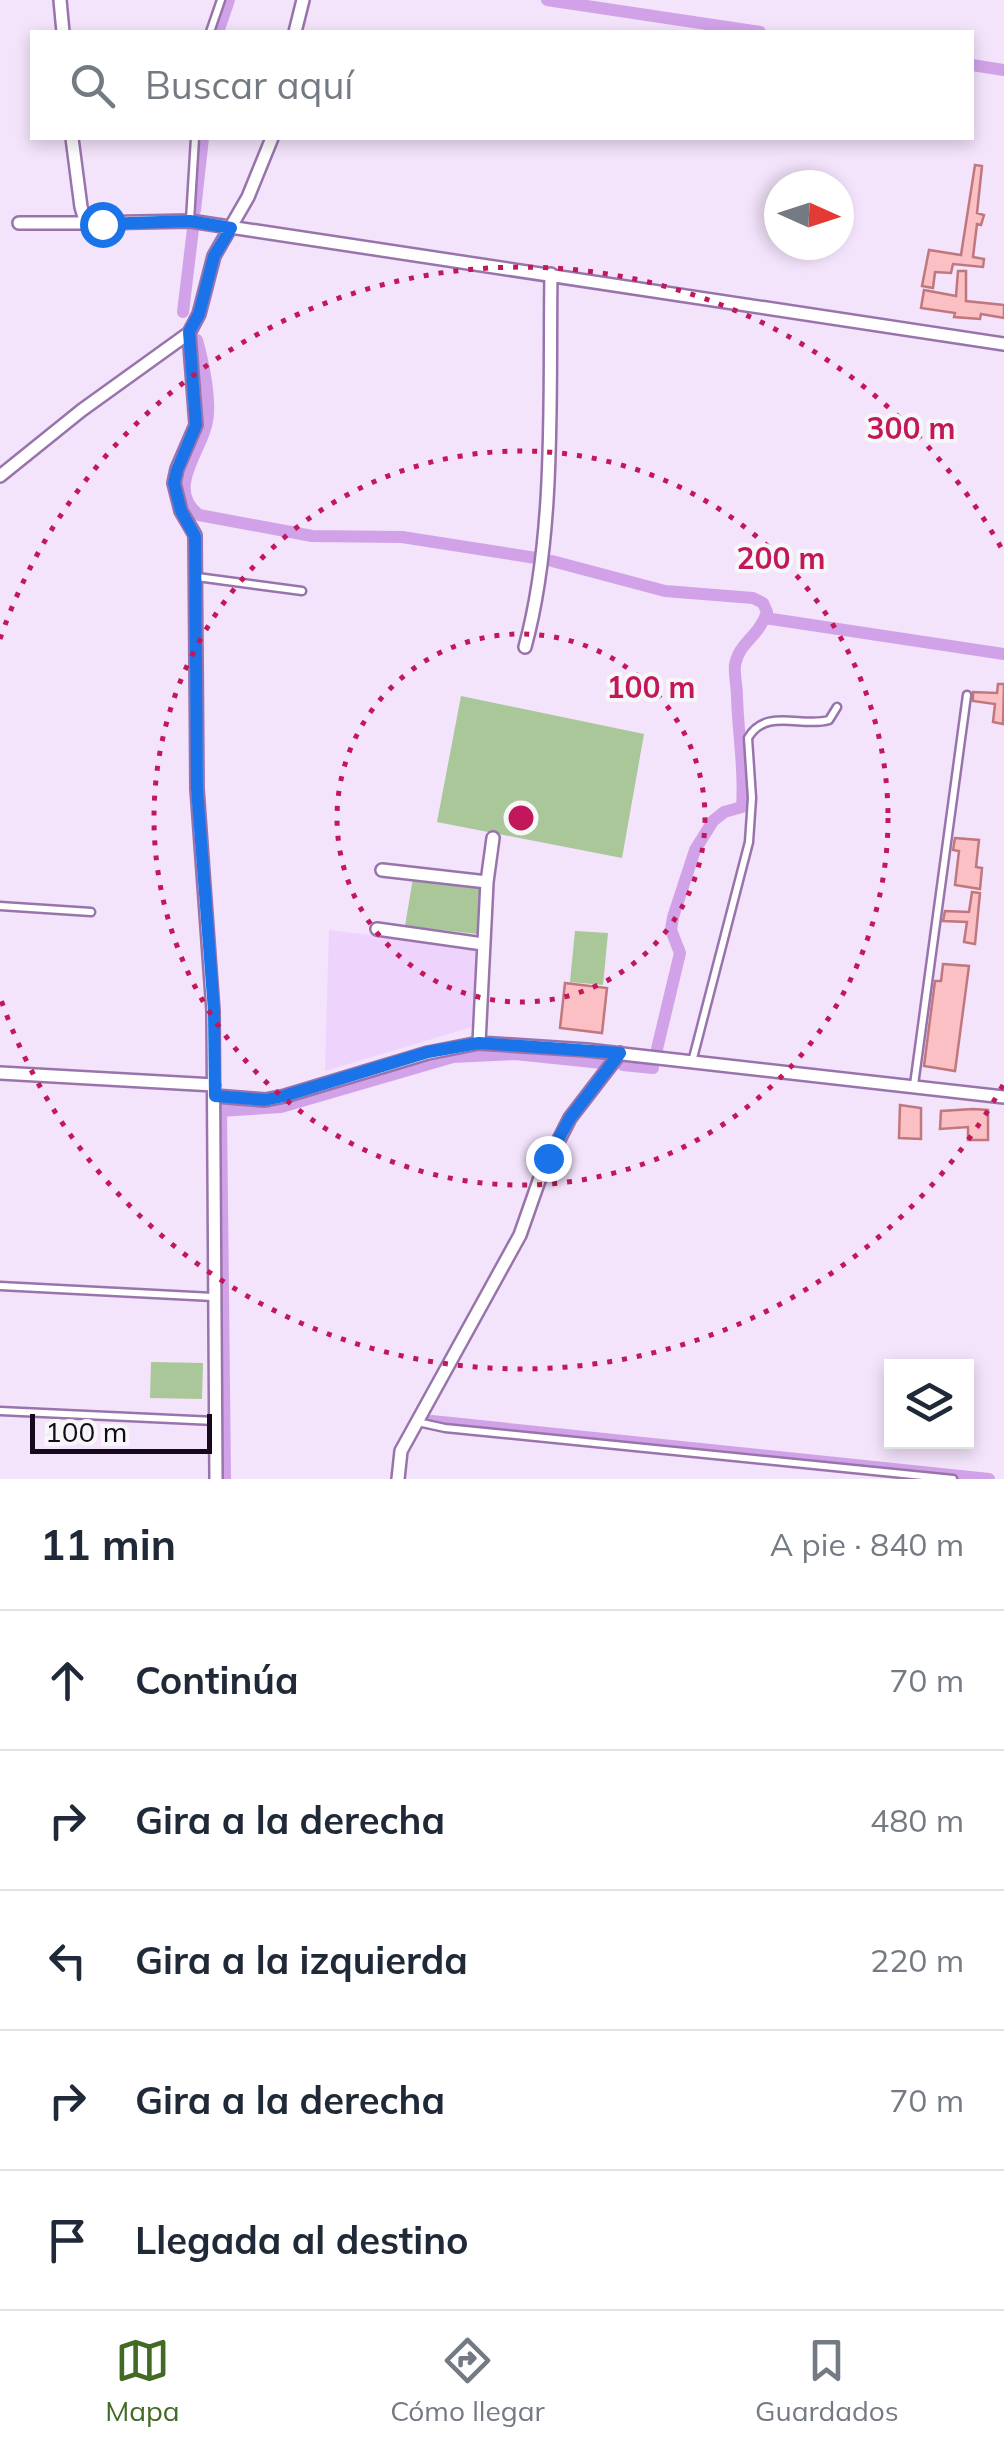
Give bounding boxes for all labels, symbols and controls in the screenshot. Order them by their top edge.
search box [30,30,974,140]
icon: search [65,58,120,113]
text: Buscar aquí [145,61,353,109]
north arrow [764,170,854,260]
route start [80,202,126,248]
text: 300 m [866,409,956,447]
text: 200 m [736,539,826,577]
text: 100 m [606,668,696,706]
centre of rings [503,800,539,836]
route end [526,1136,572,1182]
map controls [884,1359,974,1449]
button: layers [884,1359,974,1449]
scale bar [30,1409,212,1454]
text: 100 m [45,1414,127,1449]
text: 11 min [40,1518,176,1571]
text: A pie · 840 m [770,1524,964,1564]
icon: ahead [40,1653,95,1708]
text: Continúa [135,1656,299,1704]
text: 70 m [889,1660,964,1700]
icon: right [40,1793,95,1848]
text: Gira a la derecha [135,1796,445,1844]
text: 480 m [870,1800,964,1840]
icon: left [40,1933,95,1988]
text: Gira a la izquierda [135,1936,468,1984]
text: 220 m [870,1940,964,1980]
icon: right [40,2073,95,2128]
text: Gira a la derecha [135,2076,445,2124]
text: 70 m [889,2080,964,2120]
icon: arrive [40,2213,95,2268]
text: Llegada al destino [135,2216,469,2264]
tab: Mapa [105,2333,180,2428]
tab: Cómo llegar [390,2333,545,2428]
tab: Guardados [755,2333,899,2428]

